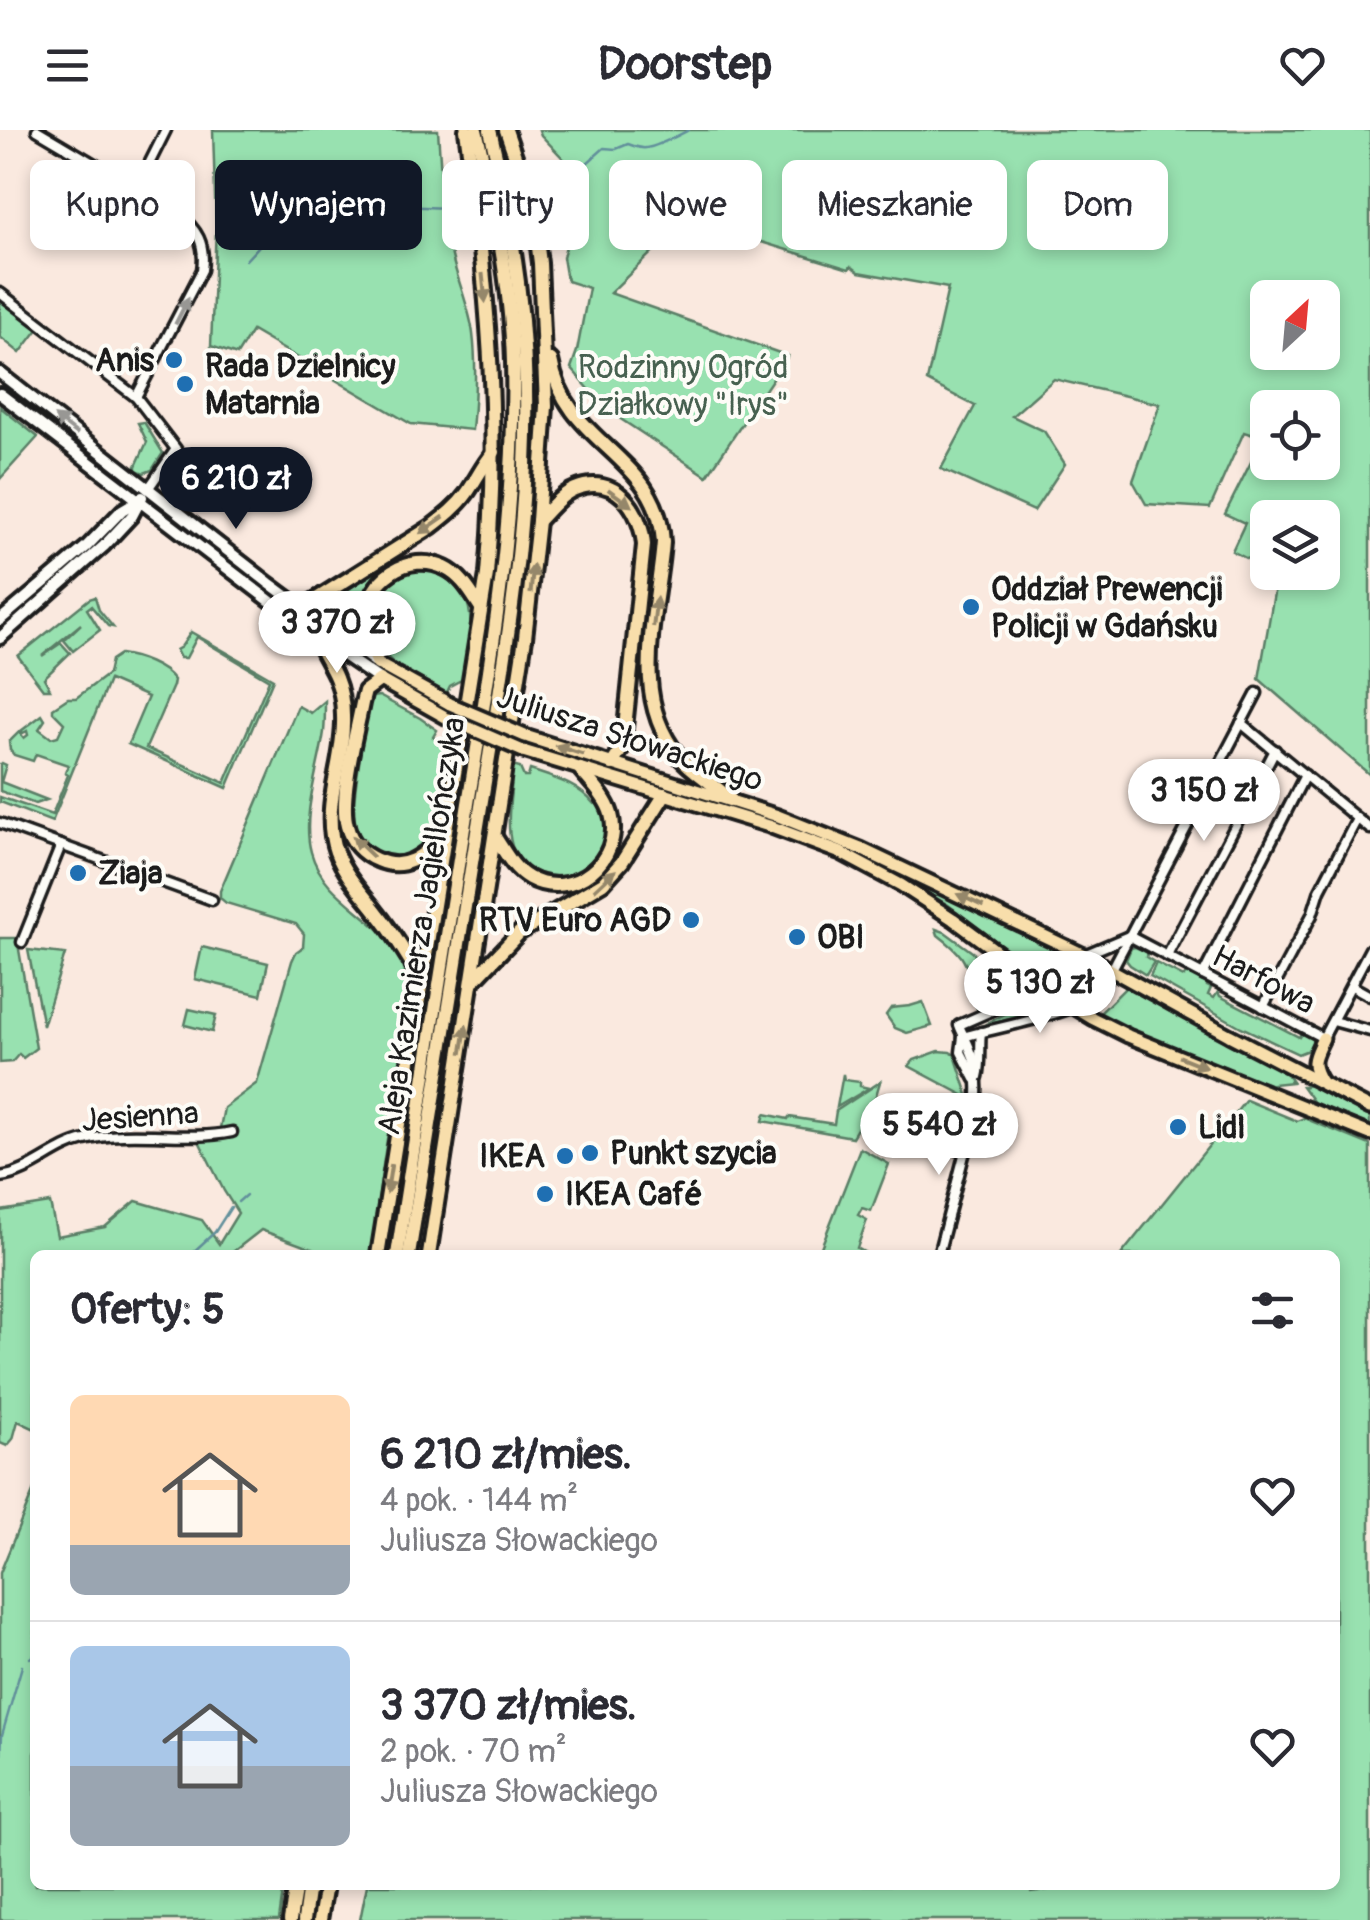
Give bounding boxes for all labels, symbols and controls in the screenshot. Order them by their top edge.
text: Doorstep [598,37,772,93]
icon: menu [40,38,95,93]
icon: heart [1275,38,1330,93]
chip: Kupno [30,160,195,250]
chip: Wynajem [215,160,422,250]
chip: Filtry [442,160,589,250]
chip: Nowe [609,160,762,250]
chip: Mieszkanie [782,160,1007,250]
chip: Dom [1027,160,1168,250]
one-way arrow [476,272,492,304]
north arrow [1250,280,1340,370]
map controls [1250,280,1340,590]
one-way arrow [173,296,190,325]
place label: Anis [95,341,155,381]
place label: Rada Dzielnicy Matarnia [205,347,396,424]
park label: Rodzinny Ogród Działkowy "Irys" [577,348,789,425]
marker: Anis [163,349,185,371]
marker: Rada Dzielnicy Matarnia [174,373,196,395]
button: locate [1250,390,1340,480]
one-way arrow [54,414,80,435]
pin: 6 210 zł [133,447,339,532]
text: 6 210 zł [181,459,291,499]
one-way arrow [606,487,633,508]
button: layers [1250,500,1340,590]
one-way arrow [418,515,445,534]
one-way arrow [524,563,540,595]
place label: Oddział Prewencji Policji w Gdańsku [991,570,1223,647]
pin: 3 370 zł [234,591,440,676]
one-way arrow [648,596,664,628]
marker: Oddział Prewencji Policji w Gdańsku [960,596,982,618]
text: 3 370 zł [281,603,393,643]
street label: Juliusza Słowackiego [491,677,768,801]
street label: Aleja Kazimierza Jagiellończyka [369,714,475,1138]
one-way arrow [553,742,583,757]
pin: 3 150 zł [1101,759,1307,844]
text: 3 150 zł [1150,771,1258,811]
one-way arrow [351,836,375,859]
place label: Ziaja [98,854,163,894]
marker: Ziaja [67,862,89,884]
one-way arrow [592,869,616,892]
one-way arrow [956,892,985,909]
place label: RTV Euro AGD [479,901,671,941]
marker: RTV Euro AGD [680,909,702,931]
place label: OBI [817,918,864,958]
marker: OBI [786,926,808,948]
street label: Harfowa [1205,936,1322,1024]
pin: 5 130 zł [937,951,1143,1036]
text: 5 130 zł [986,963,1094,1003]
one-way arrow [457,1022,472,1054]
one-way arrow [1178,1054,1208,1070]
street label: Jesienna [80,1093,200,1141]
pin: 5 540 zł [836,1093,1042,1178]
text: 5 540 zł [882,1105,996,1145]
place label: Lidl [1198,1108,1245,1148]
marker: Lidl [1167,1116,1189,1138]
place label: Punkt szycia [610,1134,777,1174]
place label: IKEA [479,1137,545,1177]
marker: Punkt szycia [579,1142,601,1164]
marker: IKEA [554,1145,576,1167]
one-way arrow [380,1164,396,1196]
place label: IKEA Café [565,1175,702,1215]
marker: IKEA Café [534,1183,556,1205]
icon: filters [1245,1283,1300,1338]
text: Oferty: 5 [70,1284,225,1336]
text: 6 210 zł/mies. [380,1429,632,1481]
icon: home [150,1435,270,1555]
icon: heart [1245,1468,1300,1523]
text: 4 pok. · 144 m² [380,1481,578,1521]
text: Juliusza Słowackiego [380,1521,658,1561]
text: 3 370 zł/mies. [380,1680,637,1732]
icon: home [150,1686,270,1806]
icon: heart [1245,1719,1300,1774]
text: 2 pok. · 70 m² [380,1732,567,1772]
text: Juliusza Słowackiego [380,1772,658,1812]

